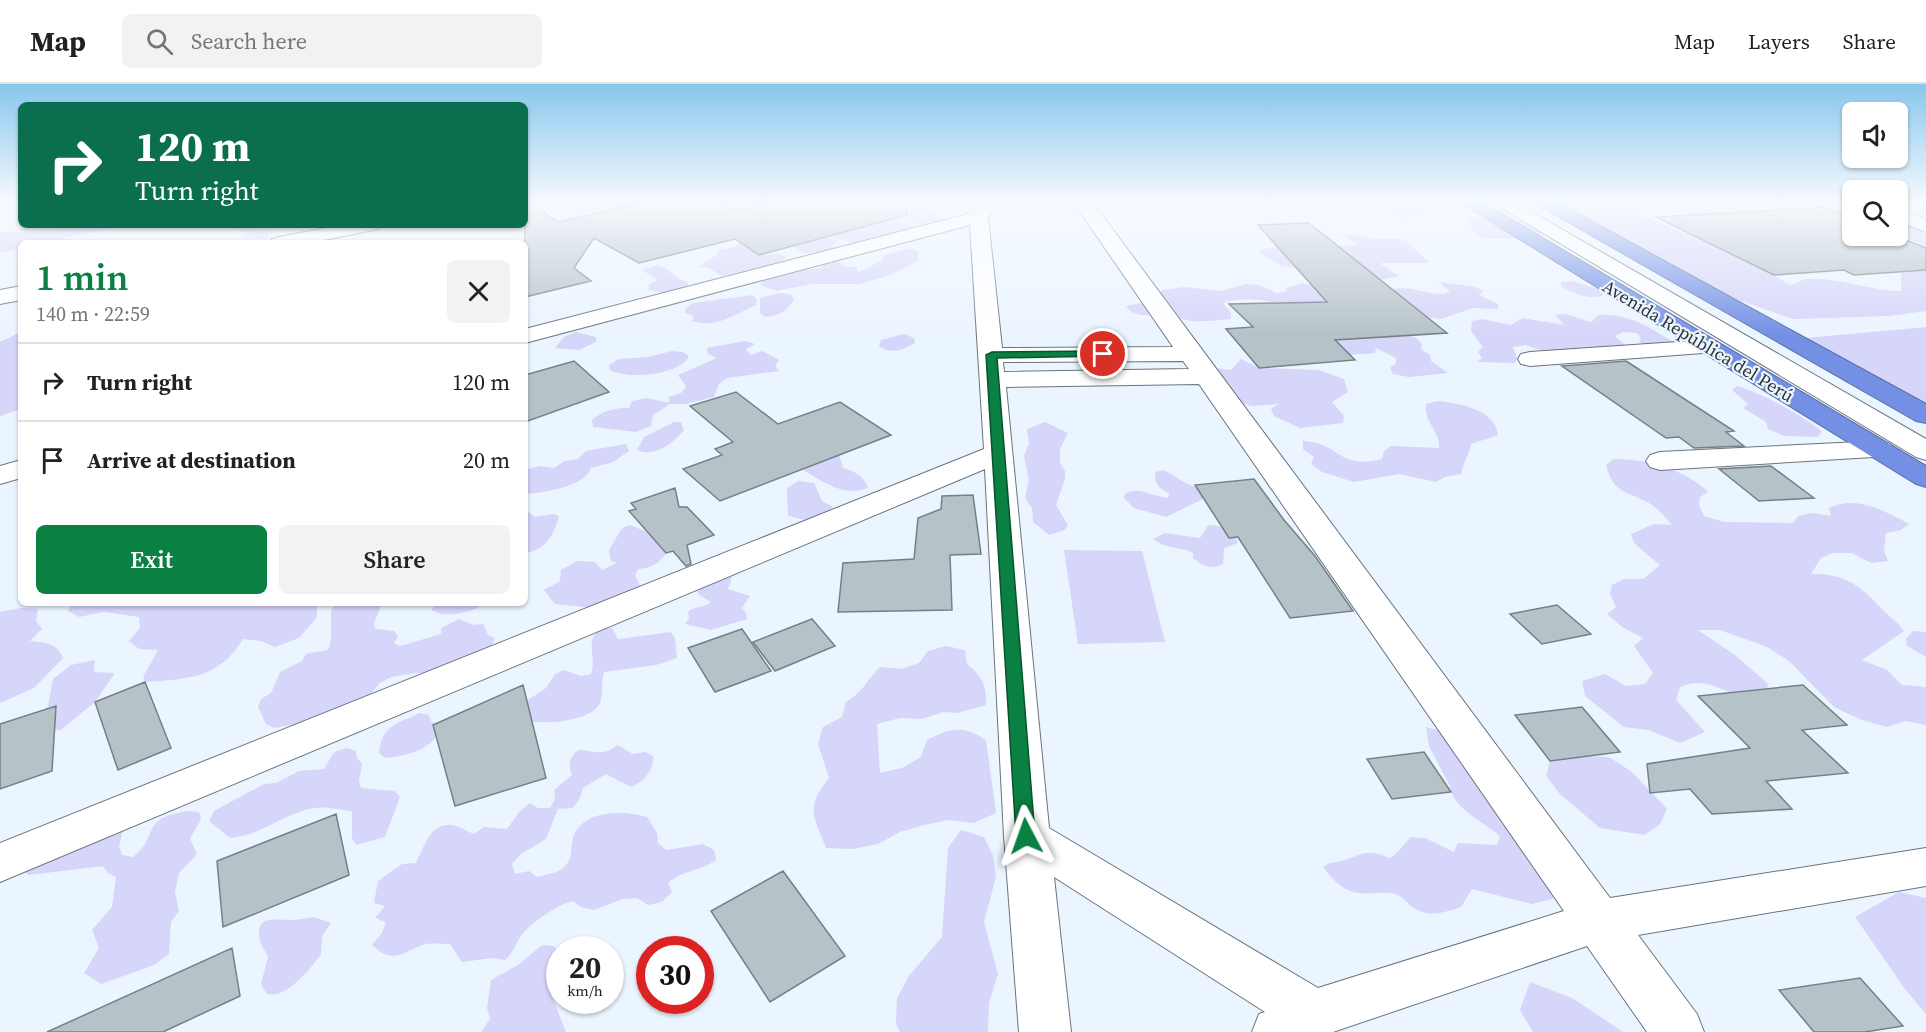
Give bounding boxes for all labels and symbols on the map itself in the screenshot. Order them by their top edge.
street label: Avenida República del Perú [1598,273,1799,408]
pin [1077,328,1128,379]
position arrow [994,804,1058,868]
speed limit sign: 30 [636,936,714,1014]

